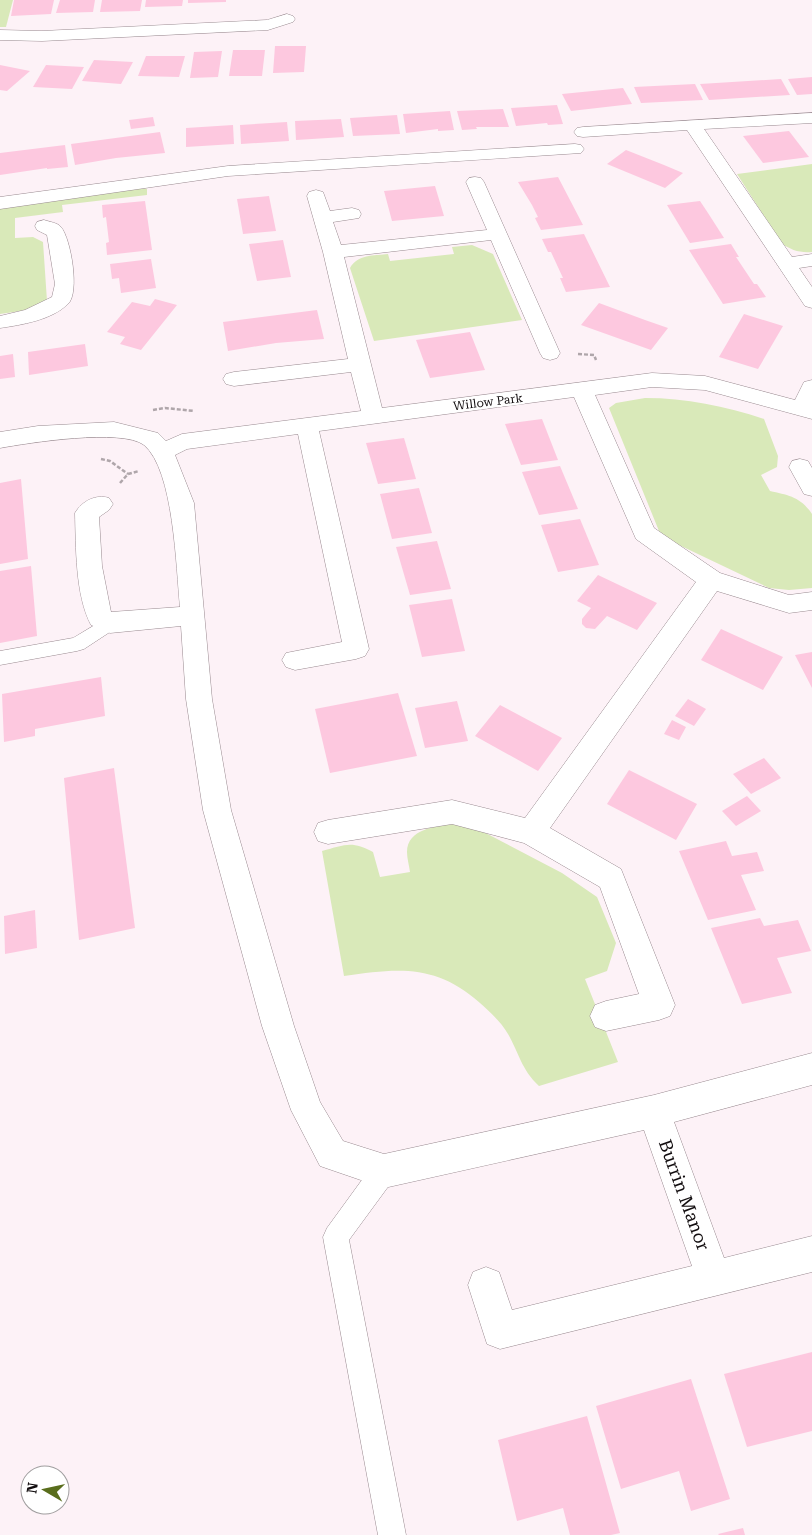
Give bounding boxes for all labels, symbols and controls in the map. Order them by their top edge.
street label: Willow Park [452,391,524,413]
street label: Burrin Manor [655,1136,714,1253]
north arrow [20,1465,70,1515]
text: N [23,1481,41,1495]

